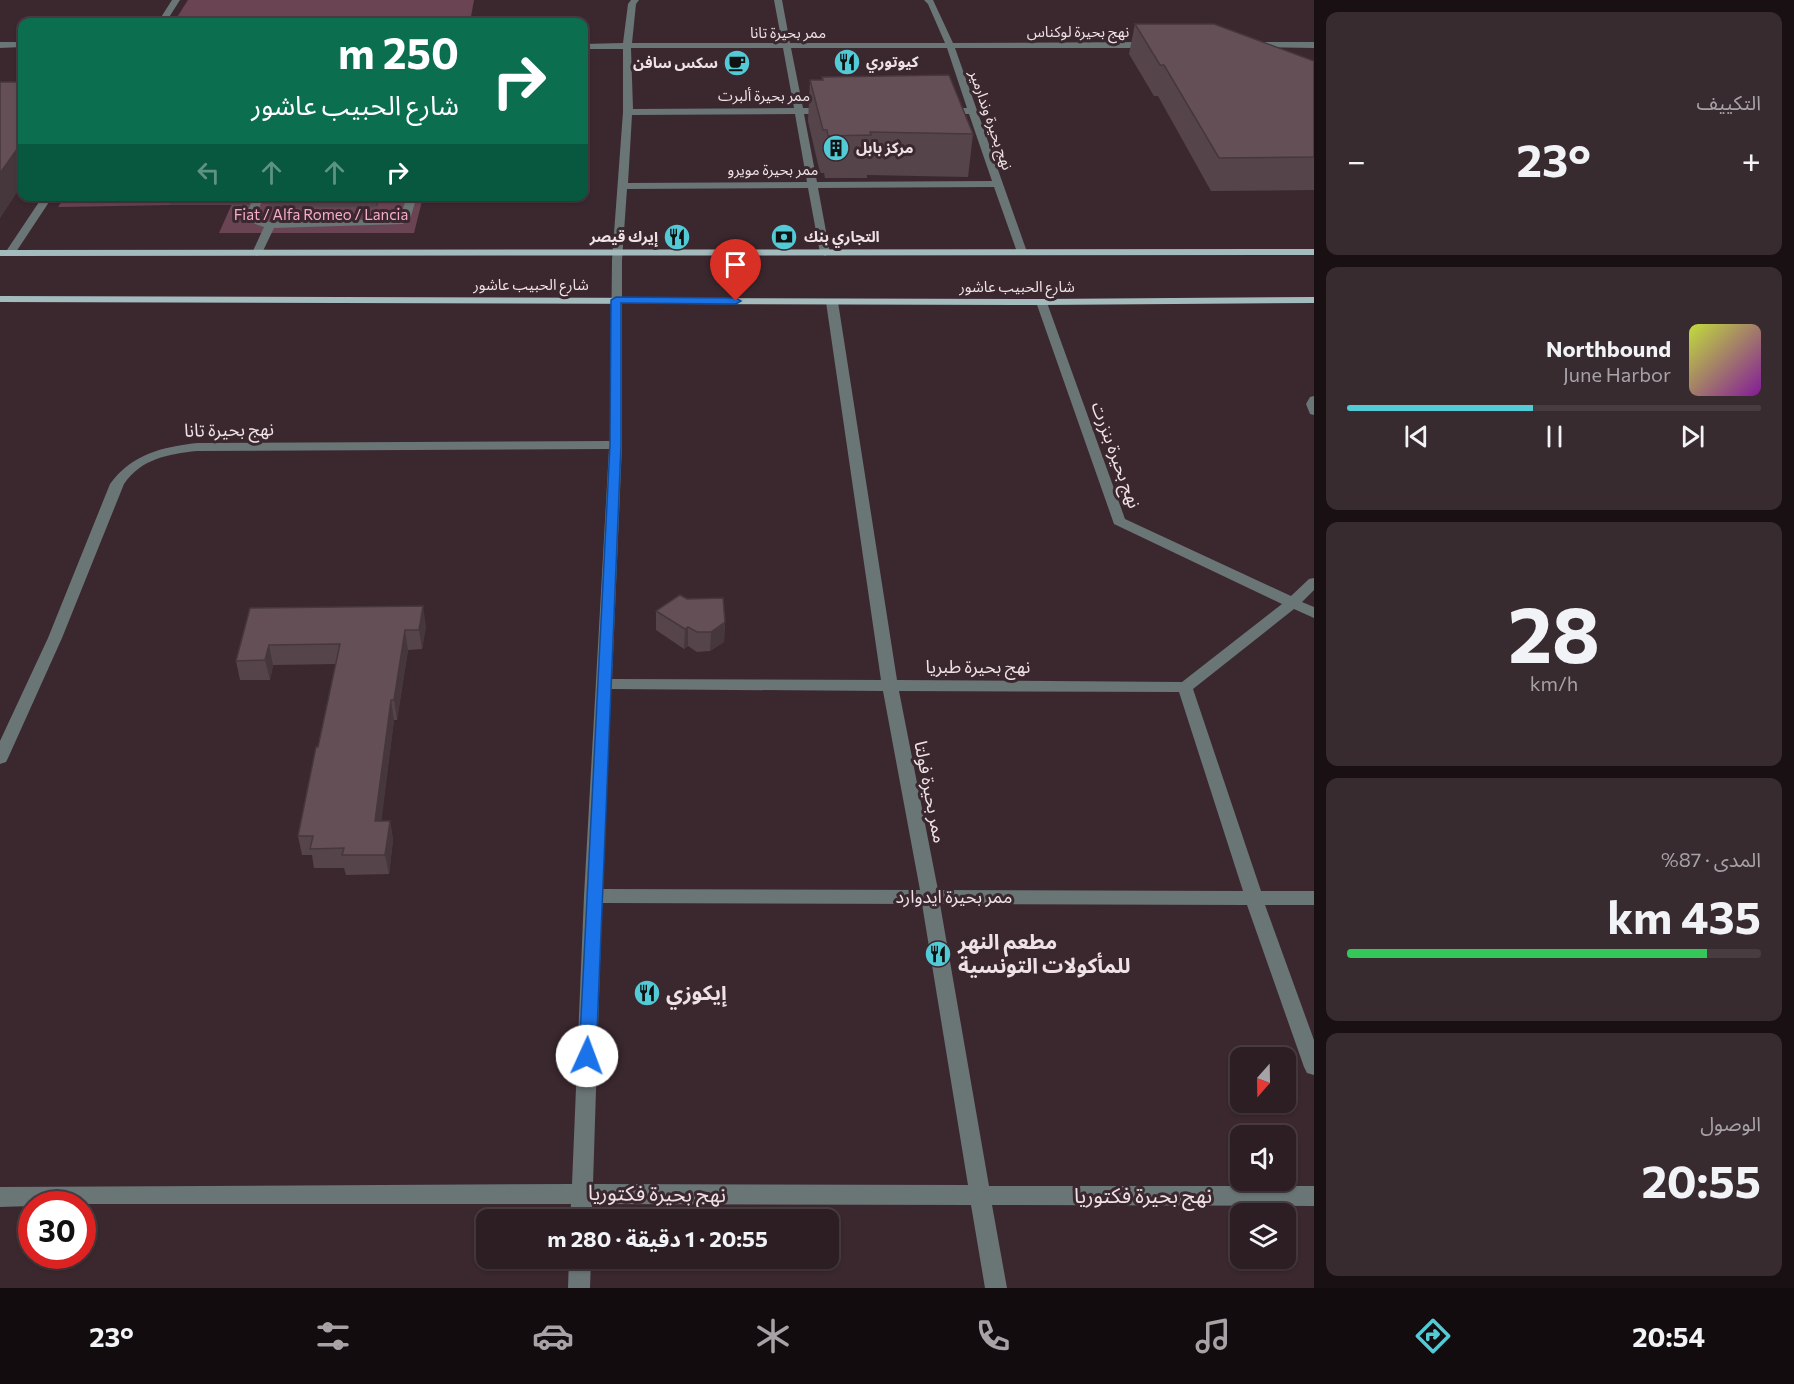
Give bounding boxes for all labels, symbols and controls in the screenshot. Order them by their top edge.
street label: نهج بحيرة لوكناس [1027,22,1129,44]
street label: ممر بحيرة تانا [750,23,826,42]
text: 250 m [338,26,459,78]
icon: right [480,42,558,120]
restaurant icon: كيوتوري [832,47,862,77]
cafe icon: سكس سافن [722,48,752,78]
place label: كيوتوري [866,52,919,73]
place label: سكس سافن [633,53,718,72]
street label: نهج بحيرة وندارمير [962,66,1017,173]
street label: ممر بحيرة ألبرت [718,86,810,105]
text: شارع الحبيب عاشور [251,88,459,121]
text: التكييف [1697,90,1761,114]
text: 23° [1517,131,1591,186]
building icon: مركز بابل [821,133,851,163]
place label: مركز بابل [856,138,913,157]
text: − [1347,139,1366,180]
text: + [1742,139,1761,180]
icon: left [192,156,225,189]
icon: ahead [255,156,288,189]
icon: ahead [318,156,351,189]
icon: right [381,156,414,189]
street label: ممر بحيرة مويرو [728,160,818,179]
park label: Fiat / Alfa Romeo / Lancia [234,205,408,223]
restaurant icon: إيرك قيصر [662,222,692,252]
bank icon: التجاري بنك [769,222,799,252]
place label: إيرك قيصر [589,227,658,247]
place label: التجاري بنك [804,227,880,248]
pin [710,239,761,301]
icon: arrive [719,248,752,281]
street label: شارع الحبيب عاشور [472,275,589,297]
street label: شارع الحبيب عاشور [958,277,1075,299]
text: Northbound [1546,335,1671,362]
text: June Harbor [1563,362,1671,386]
street label: نهج بحيرة بنزرت [1085,398,1146,512]
street label: نهج بحيرة تانا [184,417,274,444]
icon: previous [1400,420,1433,453]
icon: pause [1538,420,1571,453]
icon: next [1676,420,1709,453]
text: 28 [1508,584,1600,679]
street label: نهج بحيرة طبريا [926,655,1030,680]
text: km/h [1530,671,1578,695]
street label: ممر بحيرة فولتا [909,739,952,845]
text: المدى · 87% [1661,847,1761,871]
street label: ممر بحيرة ايدوارد [896,885,1012,908]
text: 435 km [1607,888,1761,943]
place label: مطعم النهر للمأكولات التونسية [957,928,1130,978]
restaurant icon: مطعم النهر للمأكولات التونسية [923,939,953,969]
restaurant icon: إيكوزي [632,978,662,1008]
place label: إيكوزي [666,979,728,1010]
position arrow [555,1024,619,1088]
north arrow [1230,1047,1296,1113]
map controls [1230,1047,1296,1269]
text: الوصول [1700,1111,1761,1135]
button: sound [1230,1125,1296,1191]
text: 20:55 [1641,1152,1761,1207]
street label: نهج بحيرة فكتوريا [588,1179,726,1210]
street label: نهج بحيرة فكتوريا [1074,1182,1212,1211]
speed limit sign: 30 [18,1191,96,1269]
button: layers [1230,1203,1296,1269]
text: 20:55 · 1 دقيقة · 280 m [547,1225,768,1252]
icon: filters [312,1315,354,1357]
icon: car [532,1315,574,1357]
icon: climate [752,1315,794,1357]
icon: phone [972,1315,1014,1357]
icon: music [1192,1315,1234,1357]
icon: directions [1412,1315,1454,1357]
text: 23° [89,1320,134,1353]
text: 20:54 [1632,1320,1705,1353]

